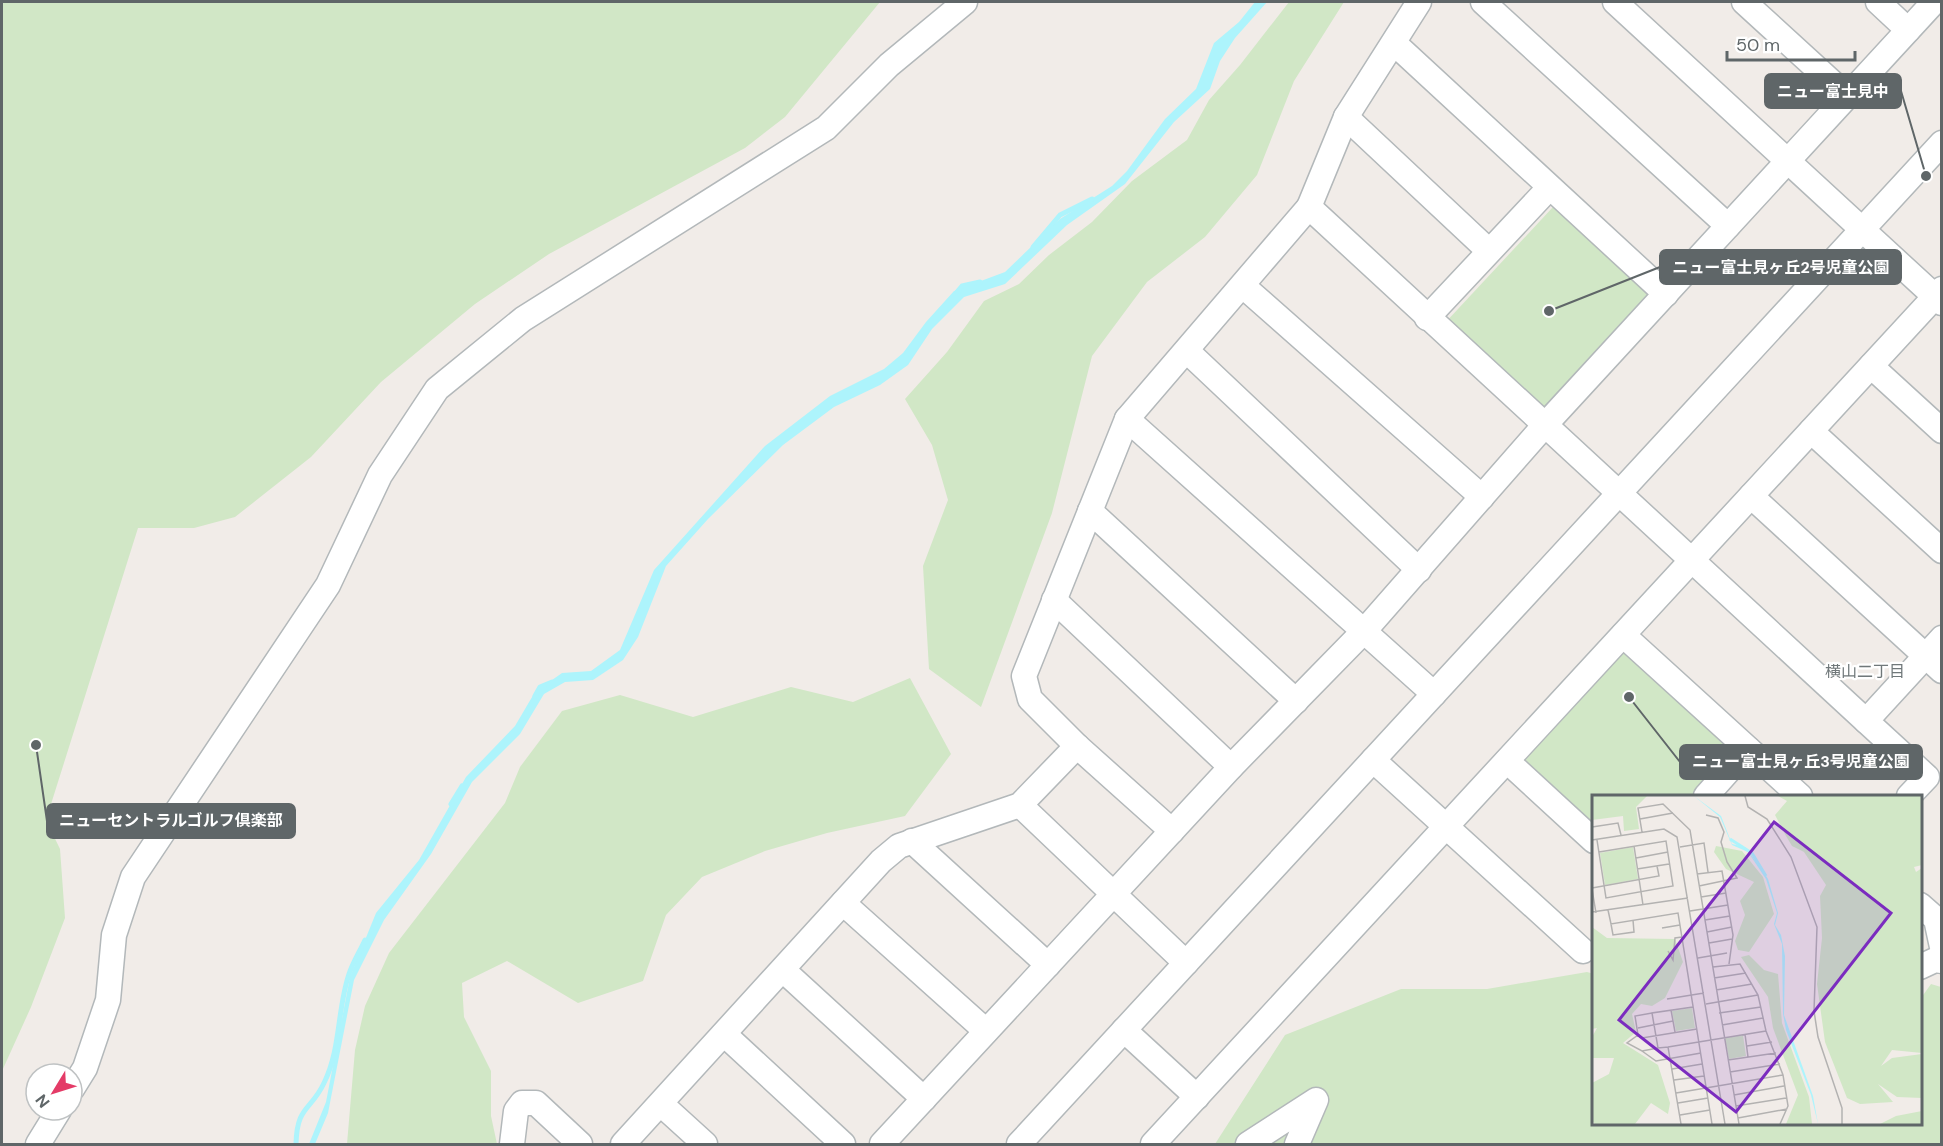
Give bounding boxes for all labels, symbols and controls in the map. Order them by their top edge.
scale bar [1727,24,1854,62]
text: 50 m [1736,33,1780,57]
callout: ニュー富士見中 [1765,74,1901,108]
text: ニュー富士見中 [1777,81,1889,102]
callout: ニュー富士見ヶ丘2号児童公園 [1660,250,1901,284]
text: ニュー富士見ヶ丘2号児童公園 [1672,257,1890,278]
district label: 横山二丁目 [1825,661,1905,682]
callout: ニュー富士見ヶ丘3号児童公園 [1680,745,1922,779]
text: ニュー富士見ヶ丘3号児童公園 [1692,751,1910,772]
inset map [1592,795,1922,1125]
callout: ニューセントラルゴルフ倶楽部 [47,804,295,838]
text: ニューセントラルゴルフ倶楽部 [59,810,283,831]
north arrow [24,1062,84,1122]
text: N [31,1090,54,1112]

